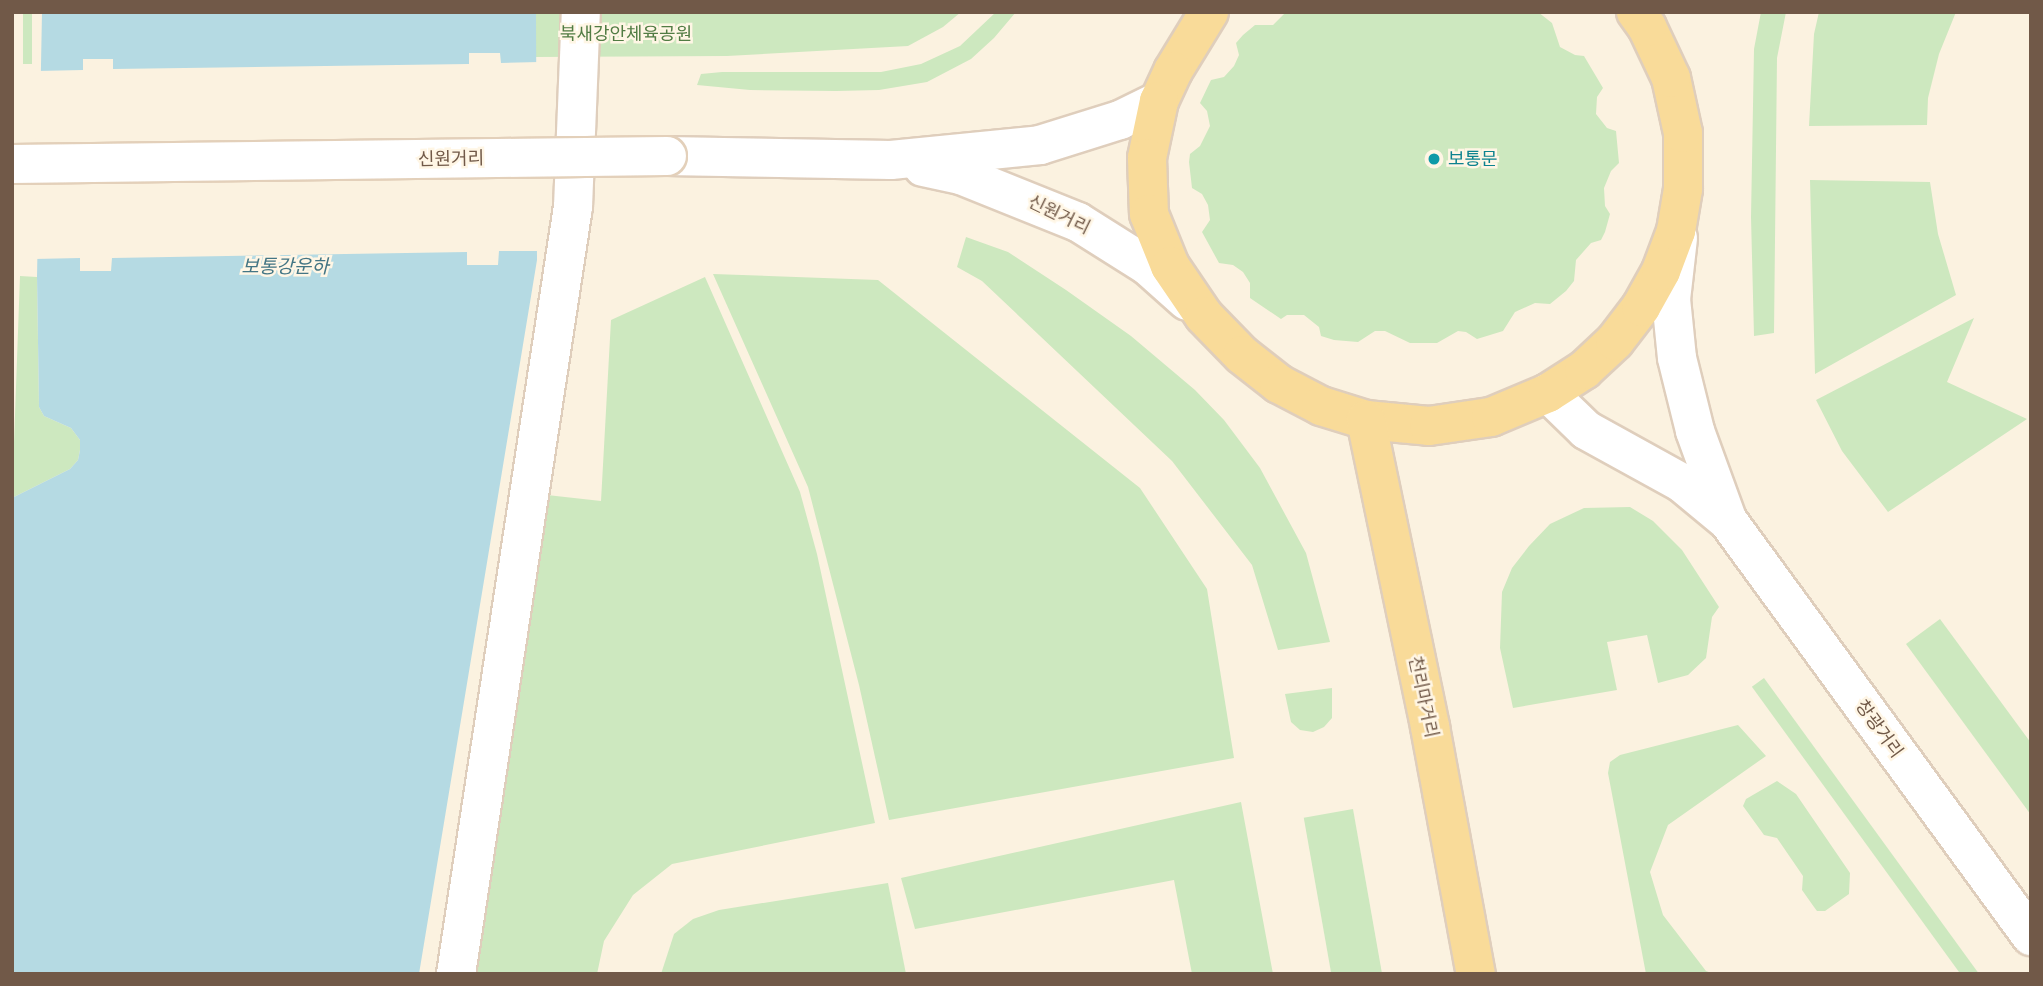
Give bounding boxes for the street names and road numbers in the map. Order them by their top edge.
street label: 신원거리 [418,148,484,170]
street label: 신원거리 [1024,191,1094,239]
street label: 천리마거리 [1404,654,1442,740]
street label: 창광거리 [1851,696,1907,762]

